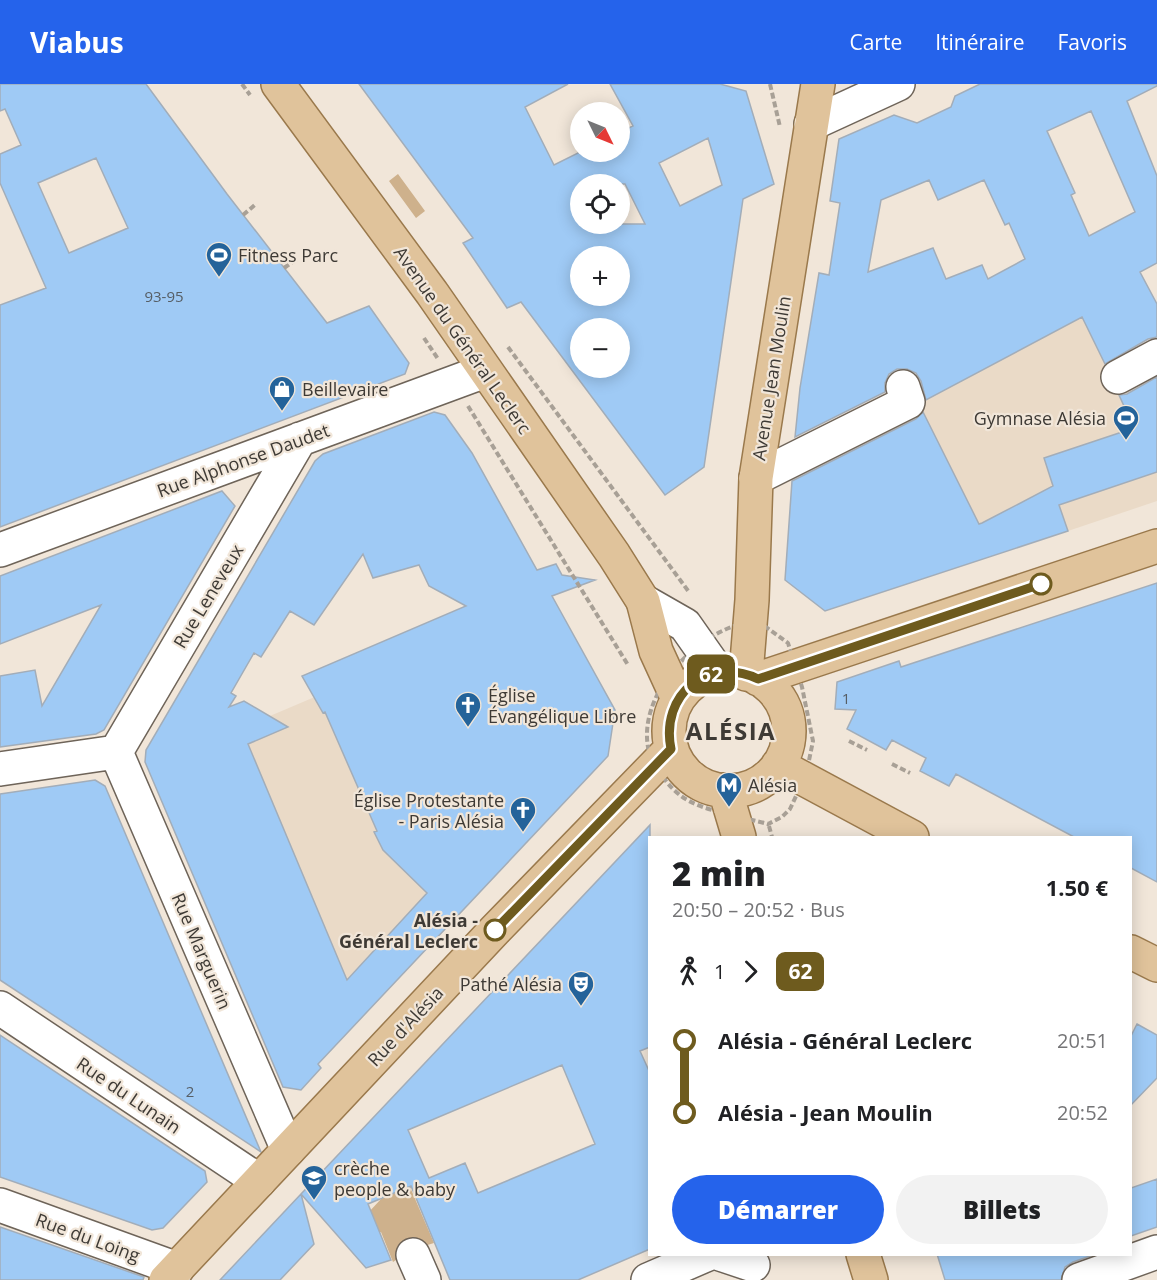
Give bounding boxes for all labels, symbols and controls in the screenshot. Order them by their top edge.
text: Viabus [30,23,124,61]
text: Carte [849,28,902,56]
text: Itinéraire [935,28,1024,56]
text: Favoris [1057,28,1127,56]
north arrow [570,102,630,162]
map controls [570,102,630,378]
button: locate [570,174,630,234]
sports icon: Fitness Parc [204,240,234,278]
street label: Avenue du Général Leclerc [389,241,537,439]
place label: Fitness Parc [238,243,338,267]
button: + [570,246,630,306]
house number: 93-95 [144,286,184,306]
street label: Avenue Jean Moulin [746,294,796,462]
button: − [570,318,630,378]
shop icon: Beillevaire [267,374,297,412]
place label: Beillevaire [302,377,388,401]
sports icon: Gymnase Alésia [1111,403,1141,441]
place label: Gymnase Alésia [974,406,1106,430]
street label: Rue Alphonse Daudet [153,418,333,502]
street label: Rue Leneveux [168,539,249,652]
unlabelled marker [1030,573,1052,595]
line badge: 62 [684,654,738,694]
text: 62 [699,660,723,688]
place label: Église Évangélique Libre [488,683,636,728]
house number: 1 [842,688,850,708]
church icon: Église Évangélique Libre [453,690,483,728]
district label: ALÉSIA [686,714,776,747]
metro station icon: Alésia [714,770,744,808]
place label: Alésia [748,773,797,797]
place label: Église Protestante - Paris Alésia [354,788,504,833]
church icon: Église Protestante - Paris Alésia [508,795,538,833]
text: 2 min [672,851,766,896]
text: 1.50 € [1046,872,1108,902]
street label: Rue Marguerin [167,889,237,1013]
text: 20:50 – 20:52 · Bus [672,896,845,923]
place label: Alésia - Général Leclerc [339,908,478,953]
marker: Alésia - Général Leclerc [484,919,506,941]
icon: walk [672,955,705,988]
icon: forward [734,955,767,988]
text: 62 [788,957,812,985]
text: 1 [714,958,725,985]
theatre icon: Pathé Alésia [566,969,596,1007]
place label: Pathé Alésia [460,972,562,996]
street label: Rue d'Alésia [362,981,448,1071]
text: Alésia - Général Leclerc [718,1025,972,1055]
text: 20:51 [1057,1027,1108,1054]
street label: Rue du Lunain [72,1051,186,1139]
house number: 2 [186,1081,194,1101]
text: Alésia - Jean Moulin [718,1097,933,1127]
text: 20:52 [1057,1099,1108,1126]
place label: crèche people & baby [334,1156,456,1201]
school or university icon: crèche people & baby [299,1163,329,1201]
button: Démarrer [672,1175,884,1244]
button: Billets [896,1175,1108,1244]
street label: Rue du Loing [33,1207,144,1267]

